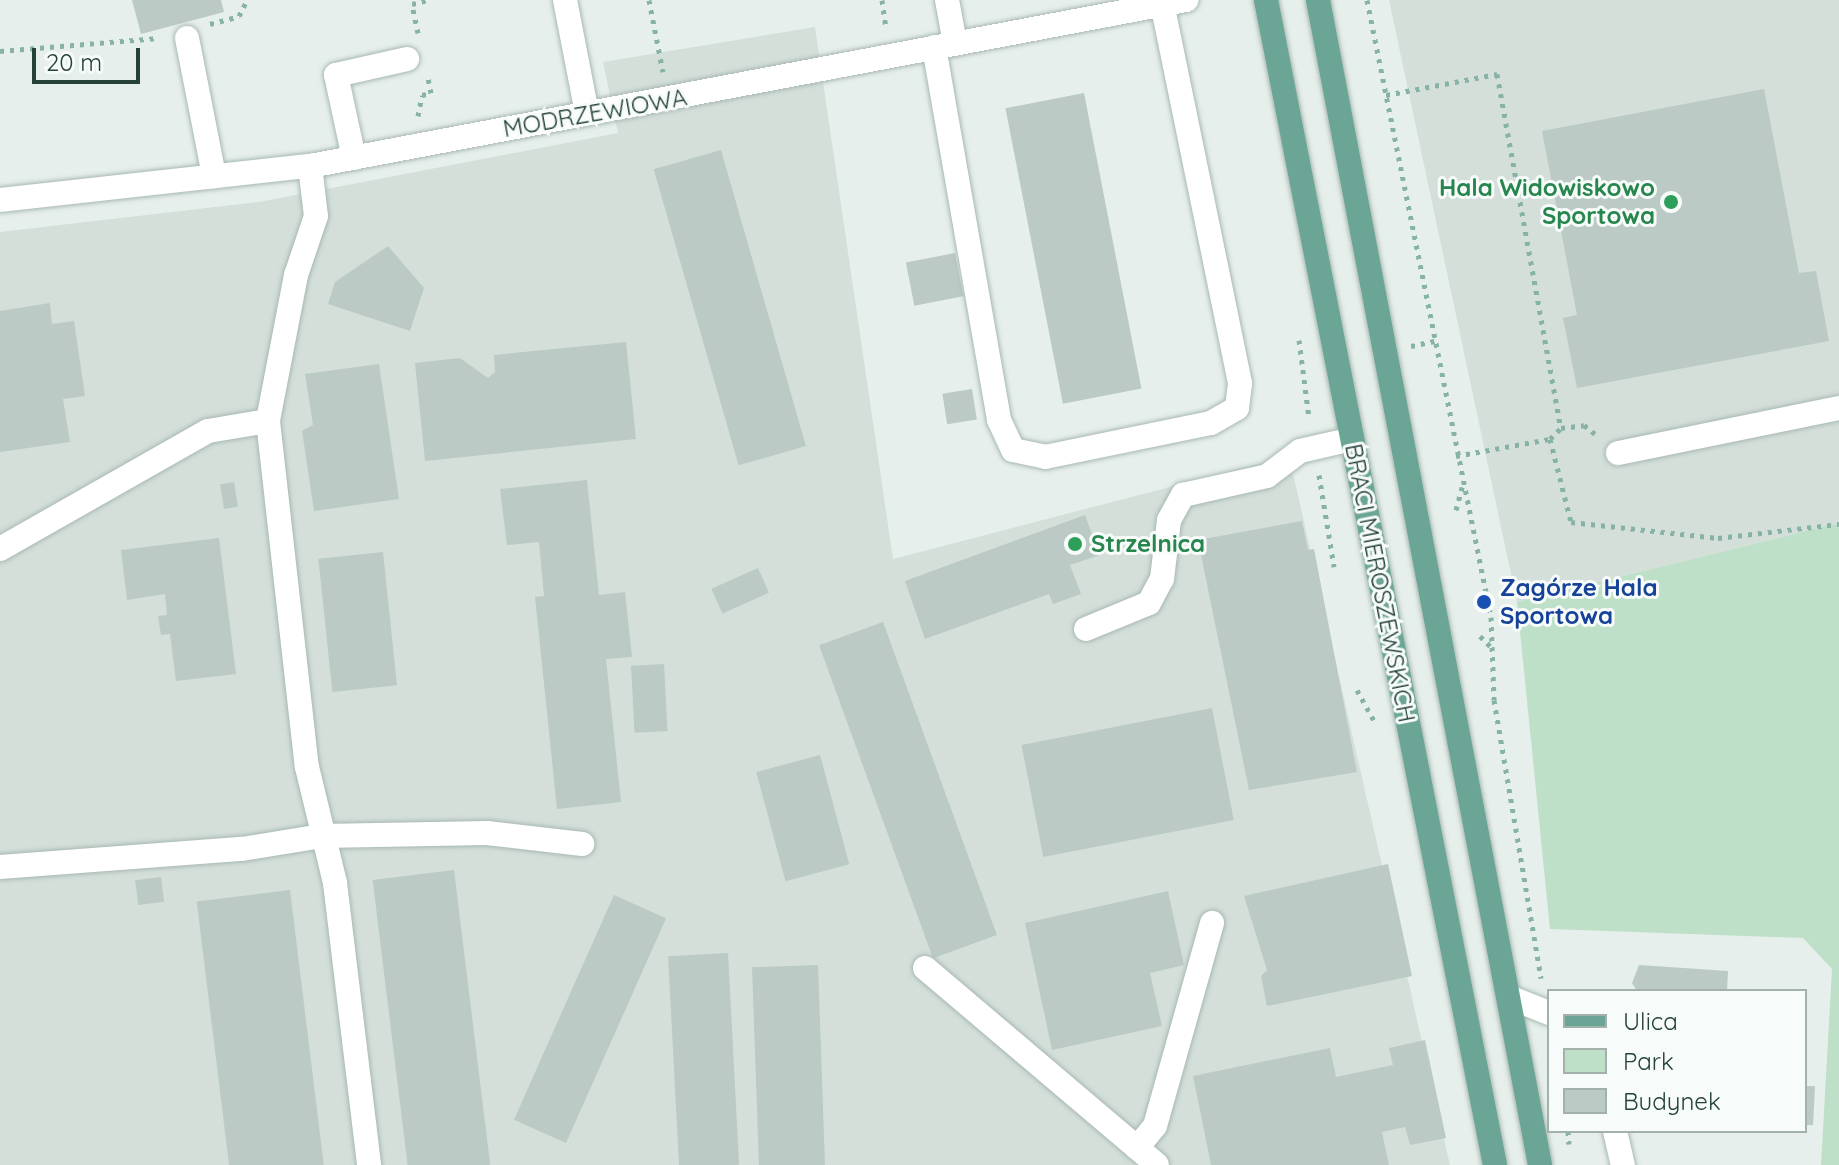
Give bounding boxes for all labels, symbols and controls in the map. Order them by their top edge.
scale bar [36,32,144,82]
text: 20 m [46,47,102,77]
street label: MODRZEWIOWA [501,83,689,143]
place label: Hala Widowiskowo Sportowa [1439,174,1655,230]
marker: Hala Widowiskowo Sportowa [1662,193,1680,211]
street label: BRACI MIEROSZEWSKICH [1339,441,1421,725]
place label: Strzelnica [1091,530,1205,558]
marker: Strzelnica [1066,535,1084,553]
place label: Zagórze Hala Sportowa [1500,574,1657,630]
marker: Zagórze Hala Sportowa [1475,593,1493,611]
legend [1547,989,1807,1133]
text: Ulica [1623,1006,1678,1036]
text: Park [1623,1046,1674,1076]
text: Budynek [1623,1086,1721,1116]

